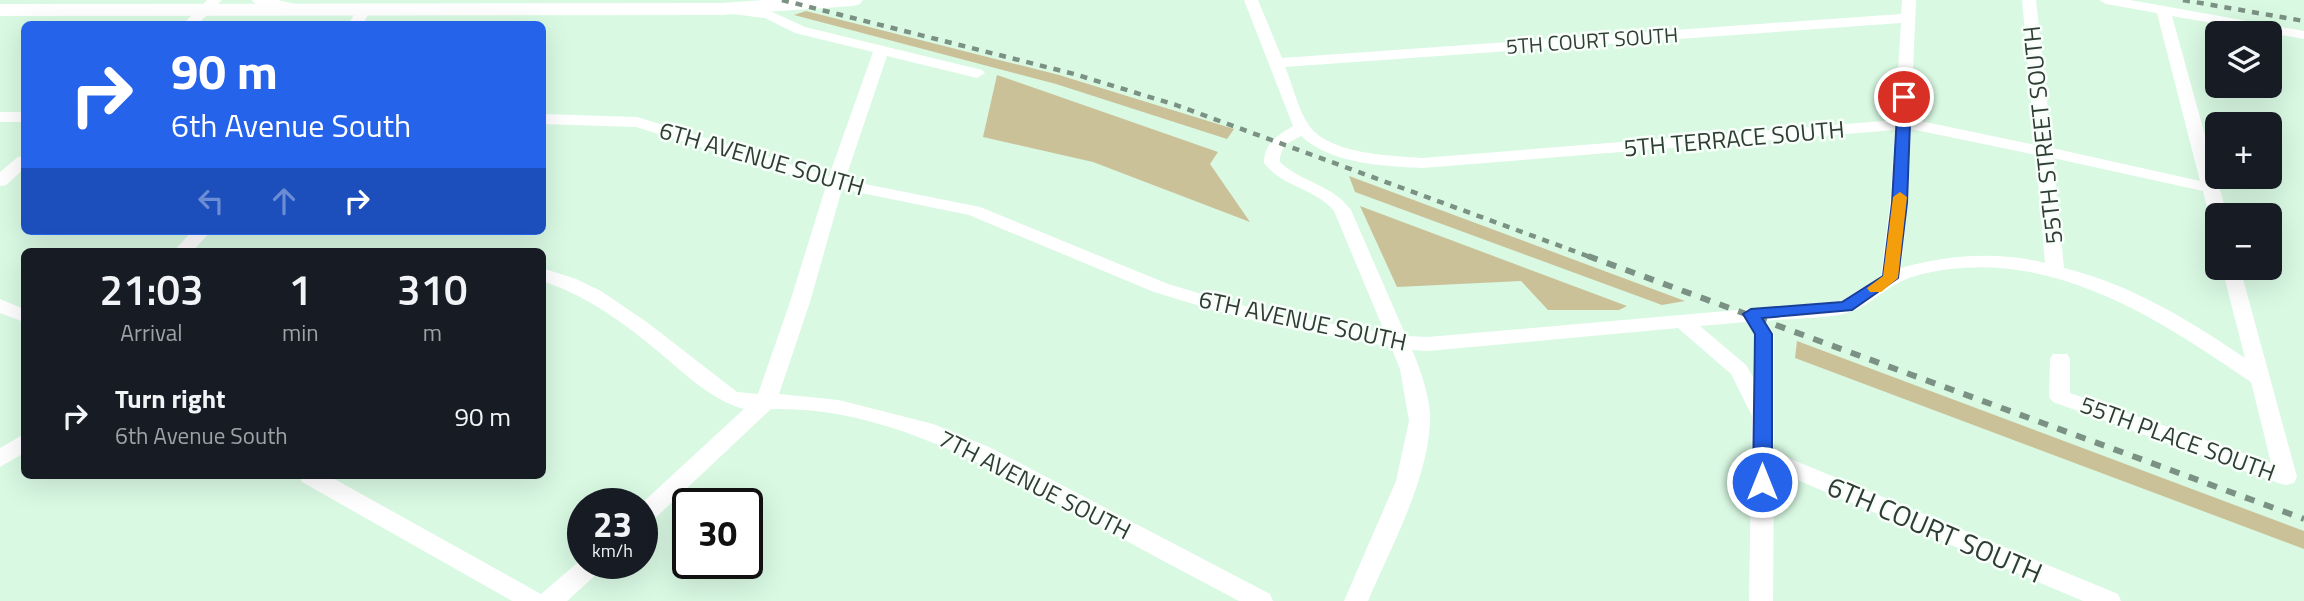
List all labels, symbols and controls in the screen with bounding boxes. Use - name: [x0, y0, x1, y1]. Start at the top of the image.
- street label: 5TH COURT SOUTH: [1505, 18, 1679, 62]
- map controls: [2205, 21, 2282, 280]
- button: layers: [2205, 21, 2282, 98]
- street label: 55TH STREET SOUTH: [2013, 24, 2071, 246]
- text: 90 m: [171, 33, 278, 108]
- icon: right: [56, 49, 147, 140]
- pin: [1874, 67, 1934, 127]
- icon: arrive: [1885, 78, 1923, 116]
- text: 6th Avenue South: [171, 101, 411, 149]
- street label: 5TH TERRACE SOUTH: [1622, 110, 1846, 166]
- street label: 6TH AVENUE SOUTH: [655, 112, 869, 204]
- button: +: [2205, 112, 2282, 189]
- icon: left: [192, 182, 230, 220]
- icon: ahead: [265, 182, 303, 220]
- icon: right: [338, 182, 376, 220]
- button: −: [2205, 203, 2282, 280]
- text: 21:03: [99, 257, 204, 321]
- text: 1: [289, 257, 312, 321]
- text: 310: [397, 257, 468, 321]
- street label: 6TH AVENUE SOUTH: [1196, 280, 1410, 360]
- text: Arrival: [120, 315, 183, 350]
- text: min: [282, 315, 319, 350]
- text: m: [423, 315, 442, 350]
- text: Turn right: [115, 379, 226, 418]
- street label: 55TH PLACE SOUTH: [2075, 386, 2281, 490]
- icon: right: [56, 397, 94, 435]
- text: 90 m: [454, 397, 511, 436]
- text: 6th Avenue South: [115, 418, 288, 453]
- street label: 7TH AVENUE SOUTH: [932, 420, 1138, 548]
- position arrow: [1725, 445, 1799, 519]
- street label: 6TH COURT SOUTH: [1821, 464, 2049, 594]
- speed limit sign: 30: [672, 488, 763, 579]
- text: 23: [593, 497, 632, 551]
- text: km/h: [592, 537, 633, 564]

